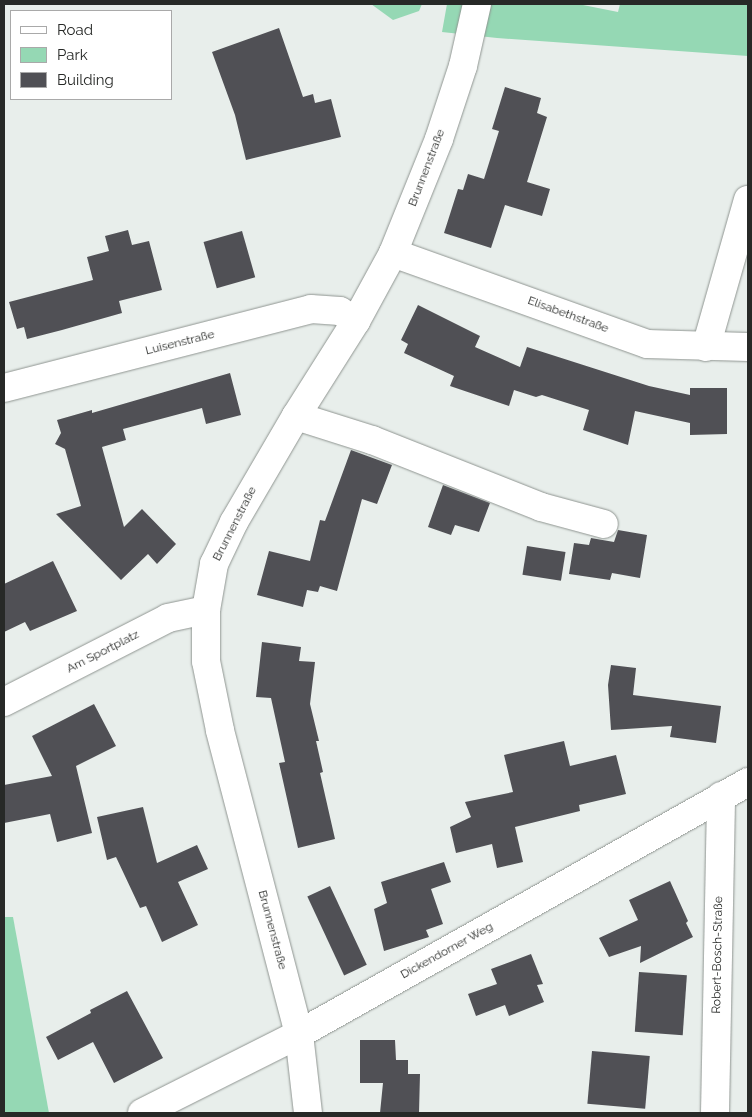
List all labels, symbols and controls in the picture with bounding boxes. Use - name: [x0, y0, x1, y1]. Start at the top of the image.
- legend: [10, 10, 172, 100]
- text: Road: [57, 21, 93, 39]
- text: Park: [57, 46, 88, 64]
- text: Building: [57, 71, 114, 89]
- street label: Brunnenstraße: [406, 127, 448, 209]
- street label: Elisabethstraße: [526, 294, 610, 336]
- street label: Luisenstraße: [144, 327, 216, 359]
- street label: Brunnenstraße: [210, 484, 260, 564]
- street label: Am Sportplatz: [64, 628, 142, 676]
- street label: Brunnenstraße: [254, 889, 290, 971]
- street label: Robert-Bosch-Straße: [710, 896, 726, 1014]
- street label: Dickendorner Weg: [398, 919, 496, 983]

